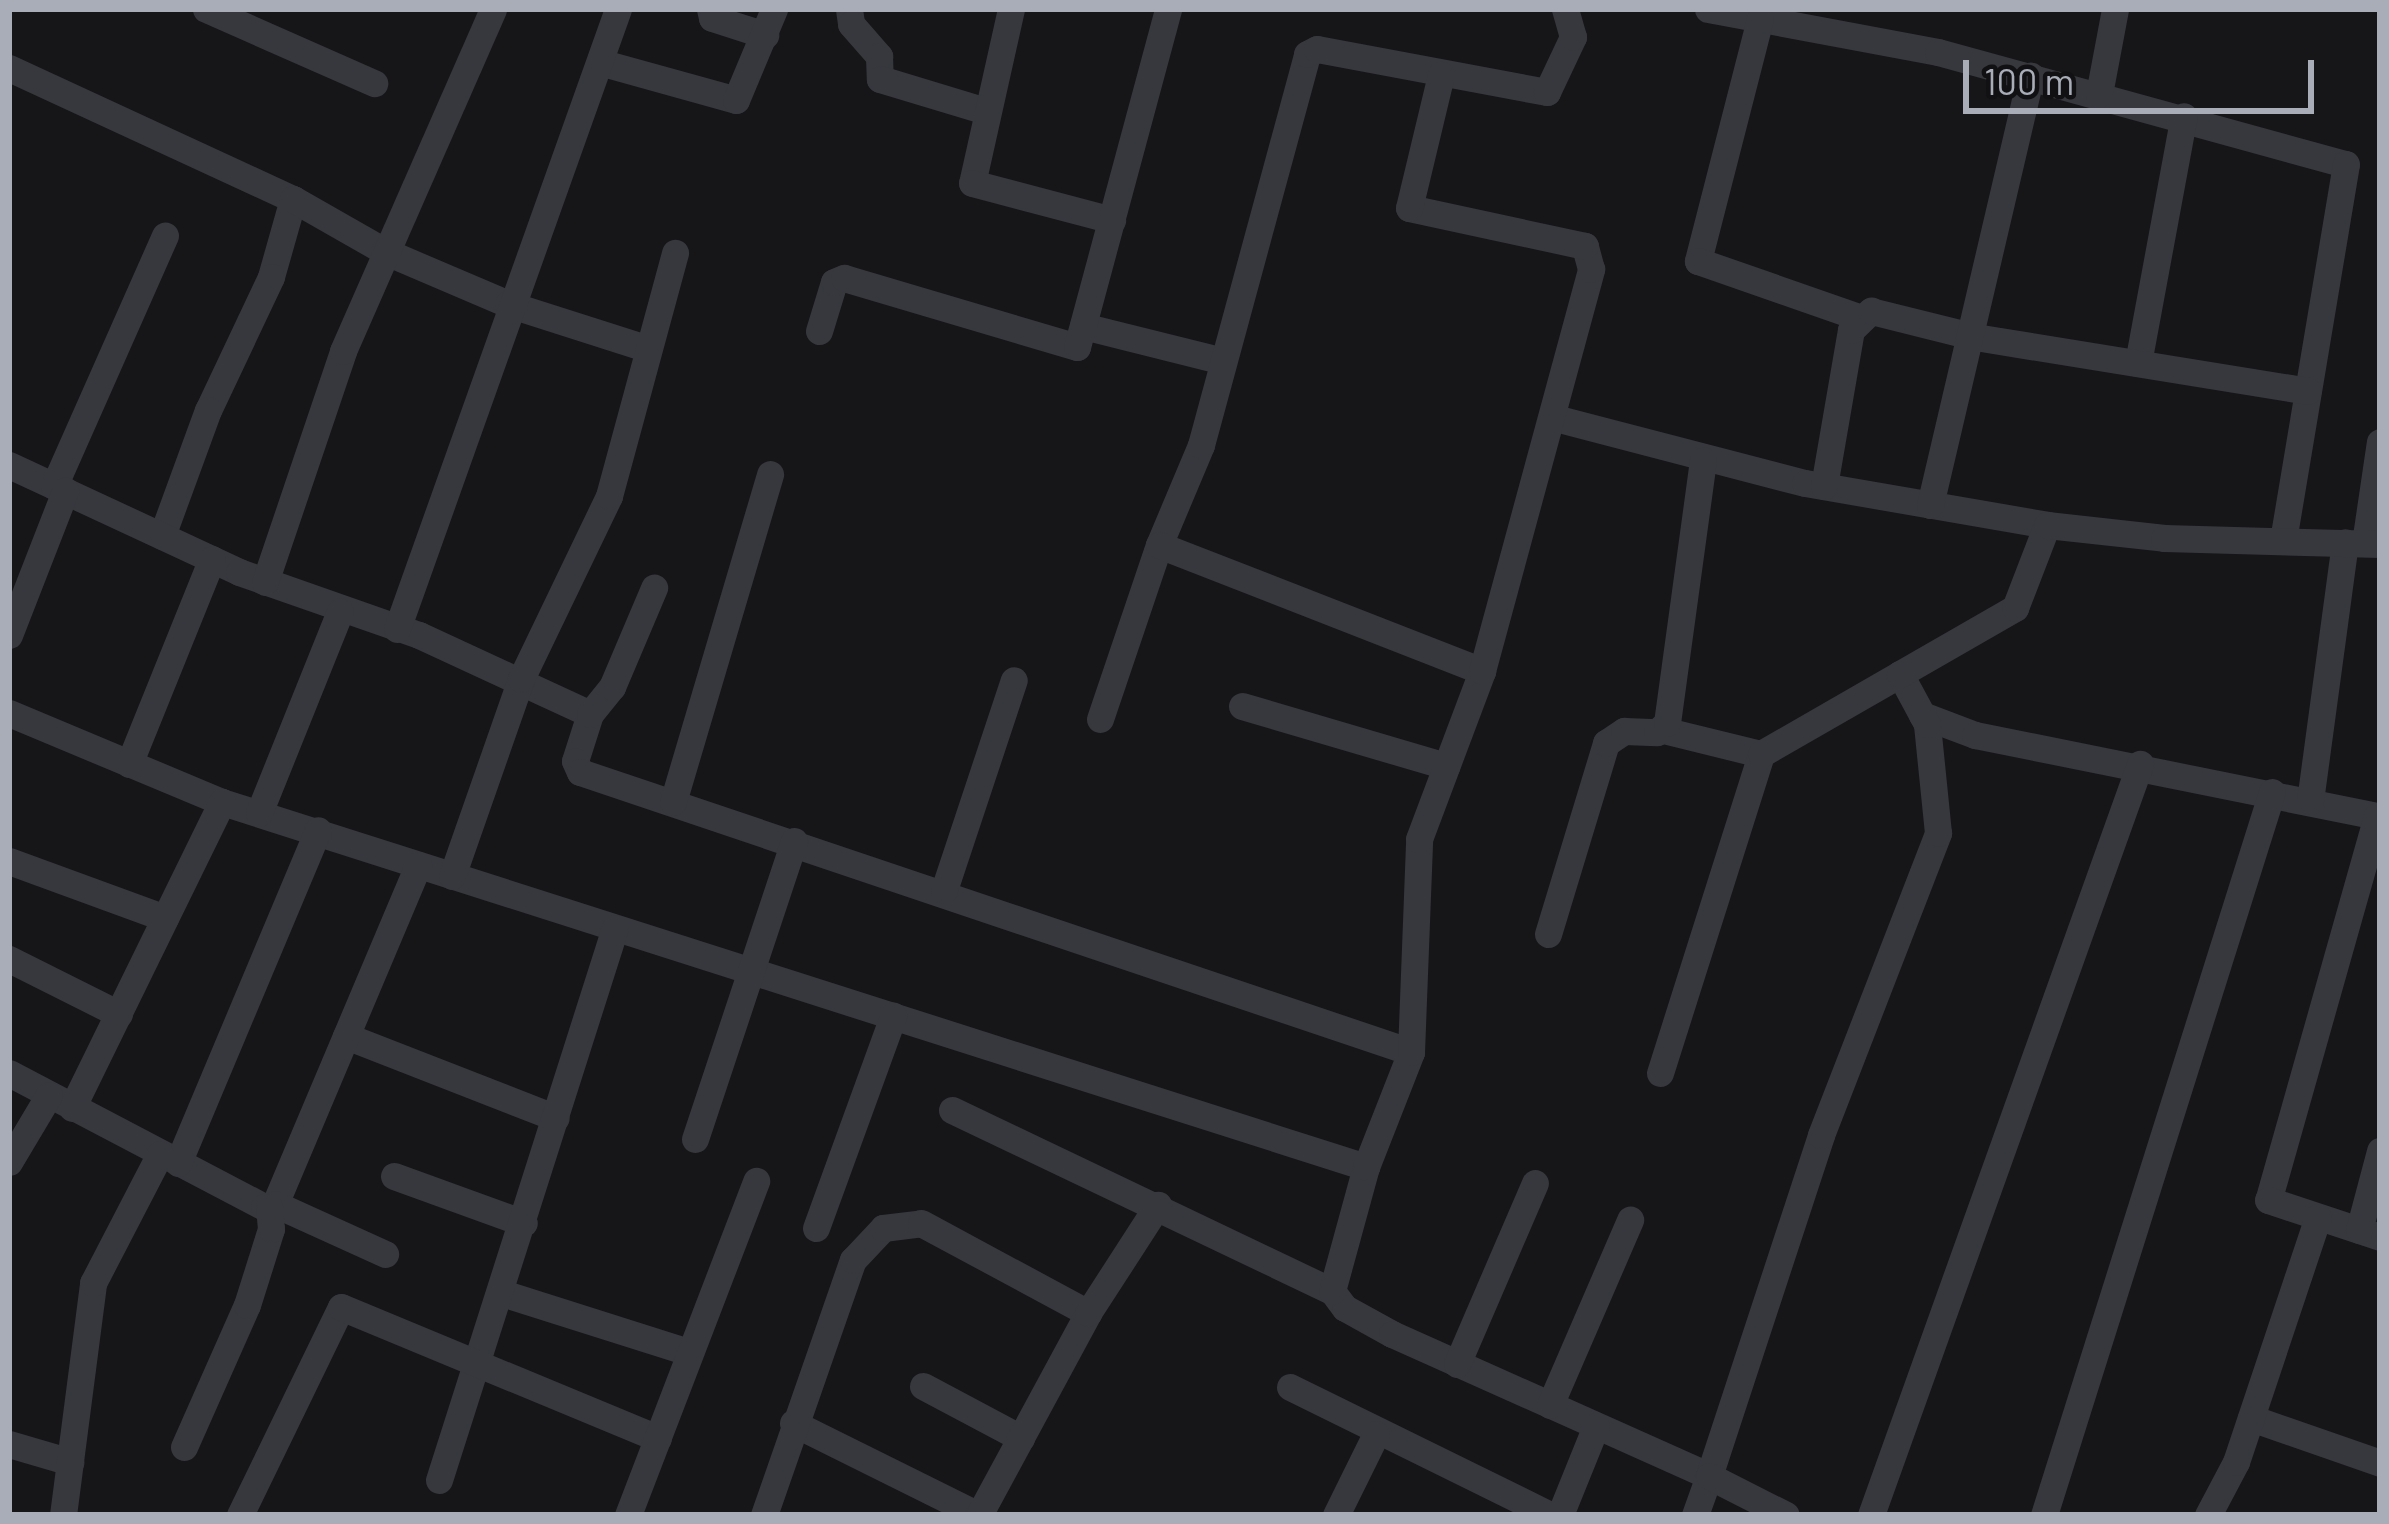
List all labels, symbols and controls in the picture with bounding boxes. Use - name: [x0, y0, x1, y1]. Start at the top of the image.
- scale bar: [1969, 36, 2320, 110]
- text: 100 m: [1984, 59, 2074, 102]

